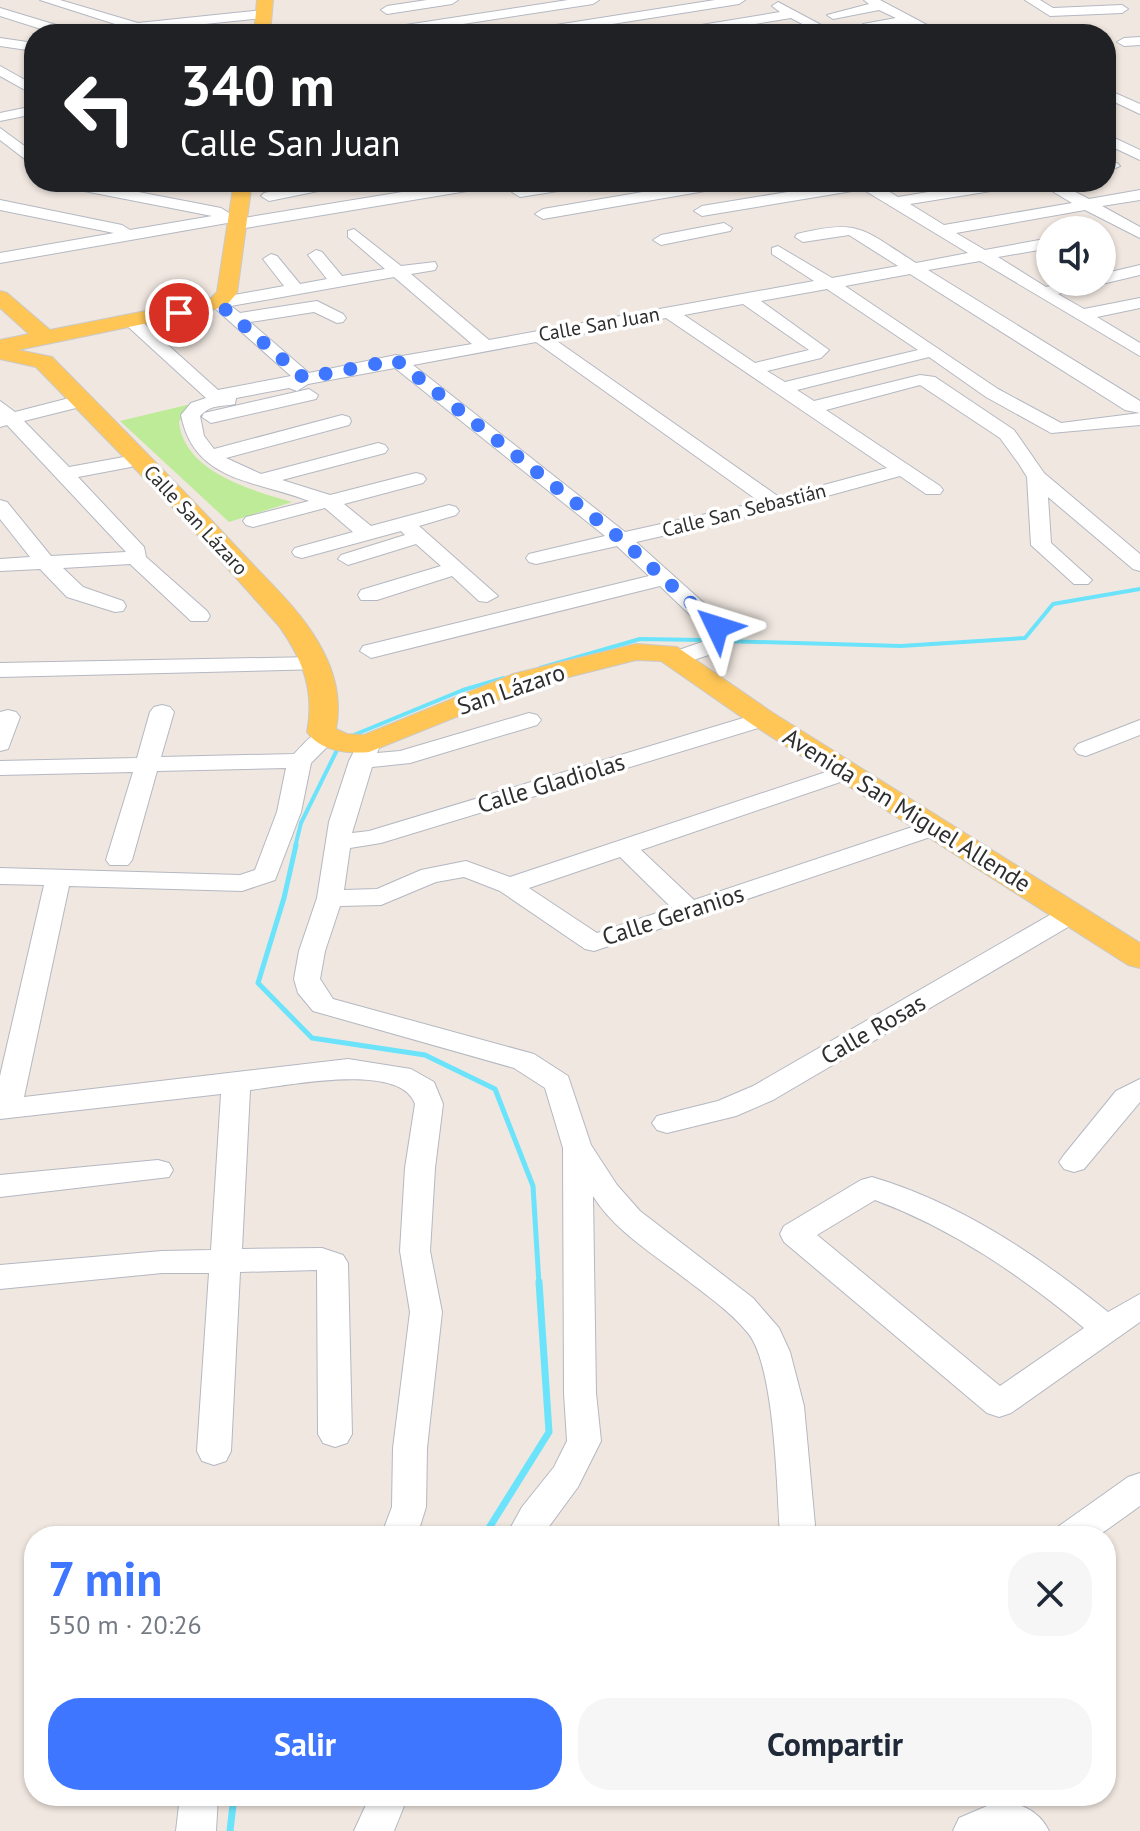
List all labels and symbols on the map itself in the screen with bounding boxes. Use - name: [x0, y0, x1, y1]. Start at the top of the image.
- pin: [145, 279, 213, 347]
- street label: Calle San Juan: [536, 301, 662, 347]
- street label: Calle San Lázaro: [138, 459, 254, 581]
- street label: Calle San Sebastián: [659, 477, 829, 543]
- position arrow: [675, 585, 759, 669]
- street label: San Lázaro: [453, 656, 569, 722]
- street label: Avenida San Miguel Allende: [777, 721, 1037, 899]
- street label: Calle Gladiolas: [473, 746, 629, 820]
- street label: Calle Geranios: [598, 878, 748, 952]
- street label: Calle Rosas: [815, 987, 931, 1071]

